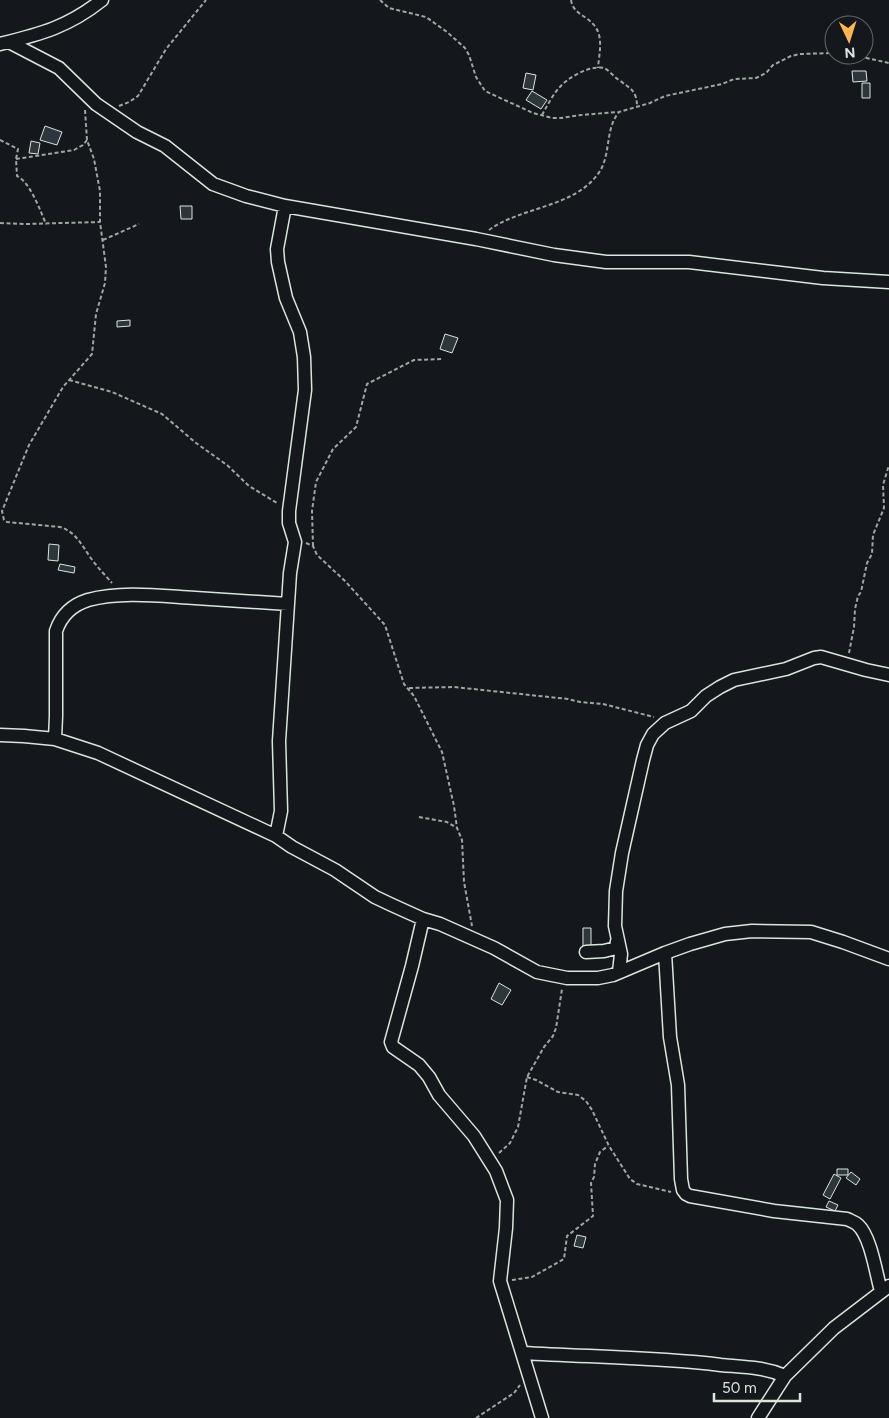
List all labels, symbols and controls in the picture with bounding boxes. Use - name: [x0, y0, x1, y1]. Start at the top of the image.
- north arrow: [824, 15, 874, 65]
- text: N: [844, 44, 856, 61]
- scale bar: [714, 1370, 800, 1402]
- text: 50 m: [722, 1379, 757, 1397]

